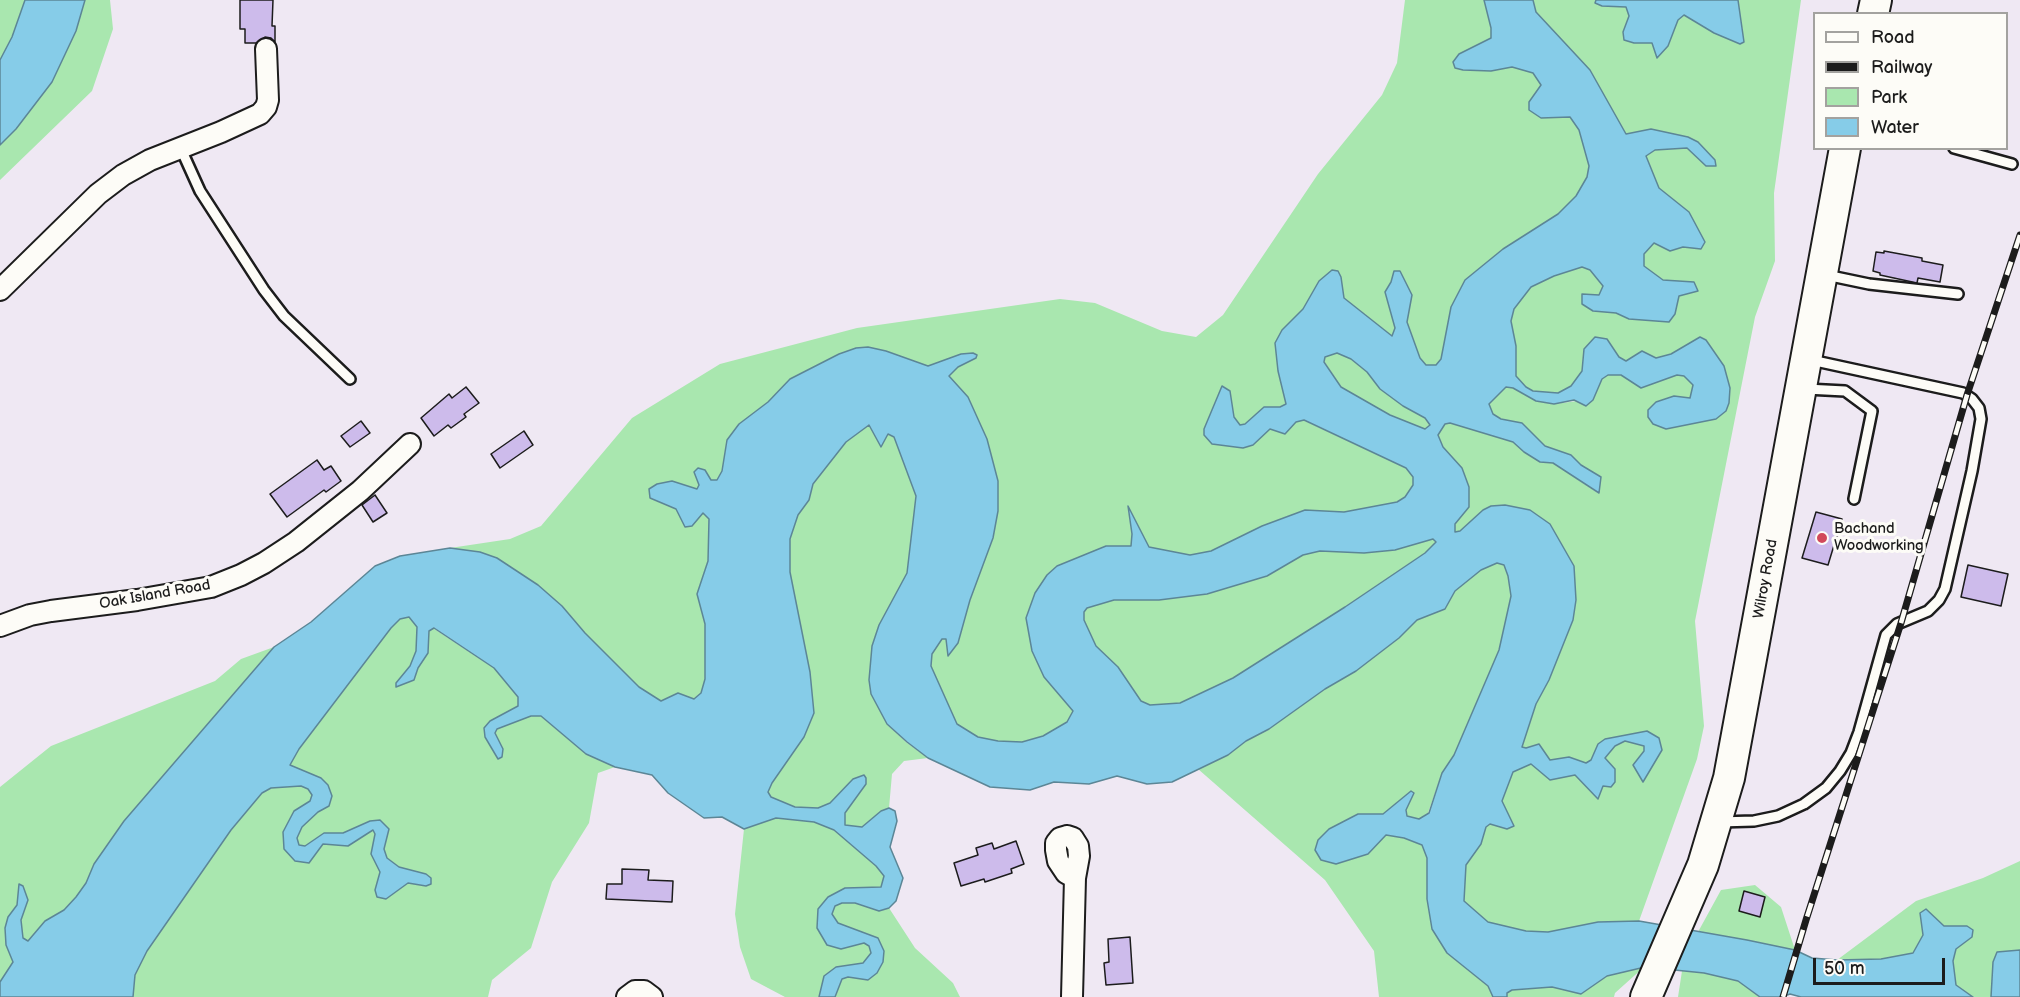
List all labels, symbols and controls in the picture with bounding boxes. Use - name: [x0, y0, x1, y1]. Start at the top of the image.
- legend: [1813, 12, 2008, 150]
- text: Road: [1871, 27, 1915, 48]
- text: Railway: [1871, 57, 1933, 78]
- text: Park: [1871, 87, 1907, 108]
- text: Water: [1871, 117, 1919, 138]
- place label: Bachand Woodworking: [1834, 520, 1924, 555]
- marker: Bachand Woodworking: [1815, 531, 1829, 545]
- street label: Wilroy Road: [1750, 538, 1782, 620]
- street label: Oak Island Road: [98, 576, 212, 614]
- scale bar: [1816, 946, 1948, 984]
- text: 50 m: [1824, 958, 1865, 979]

